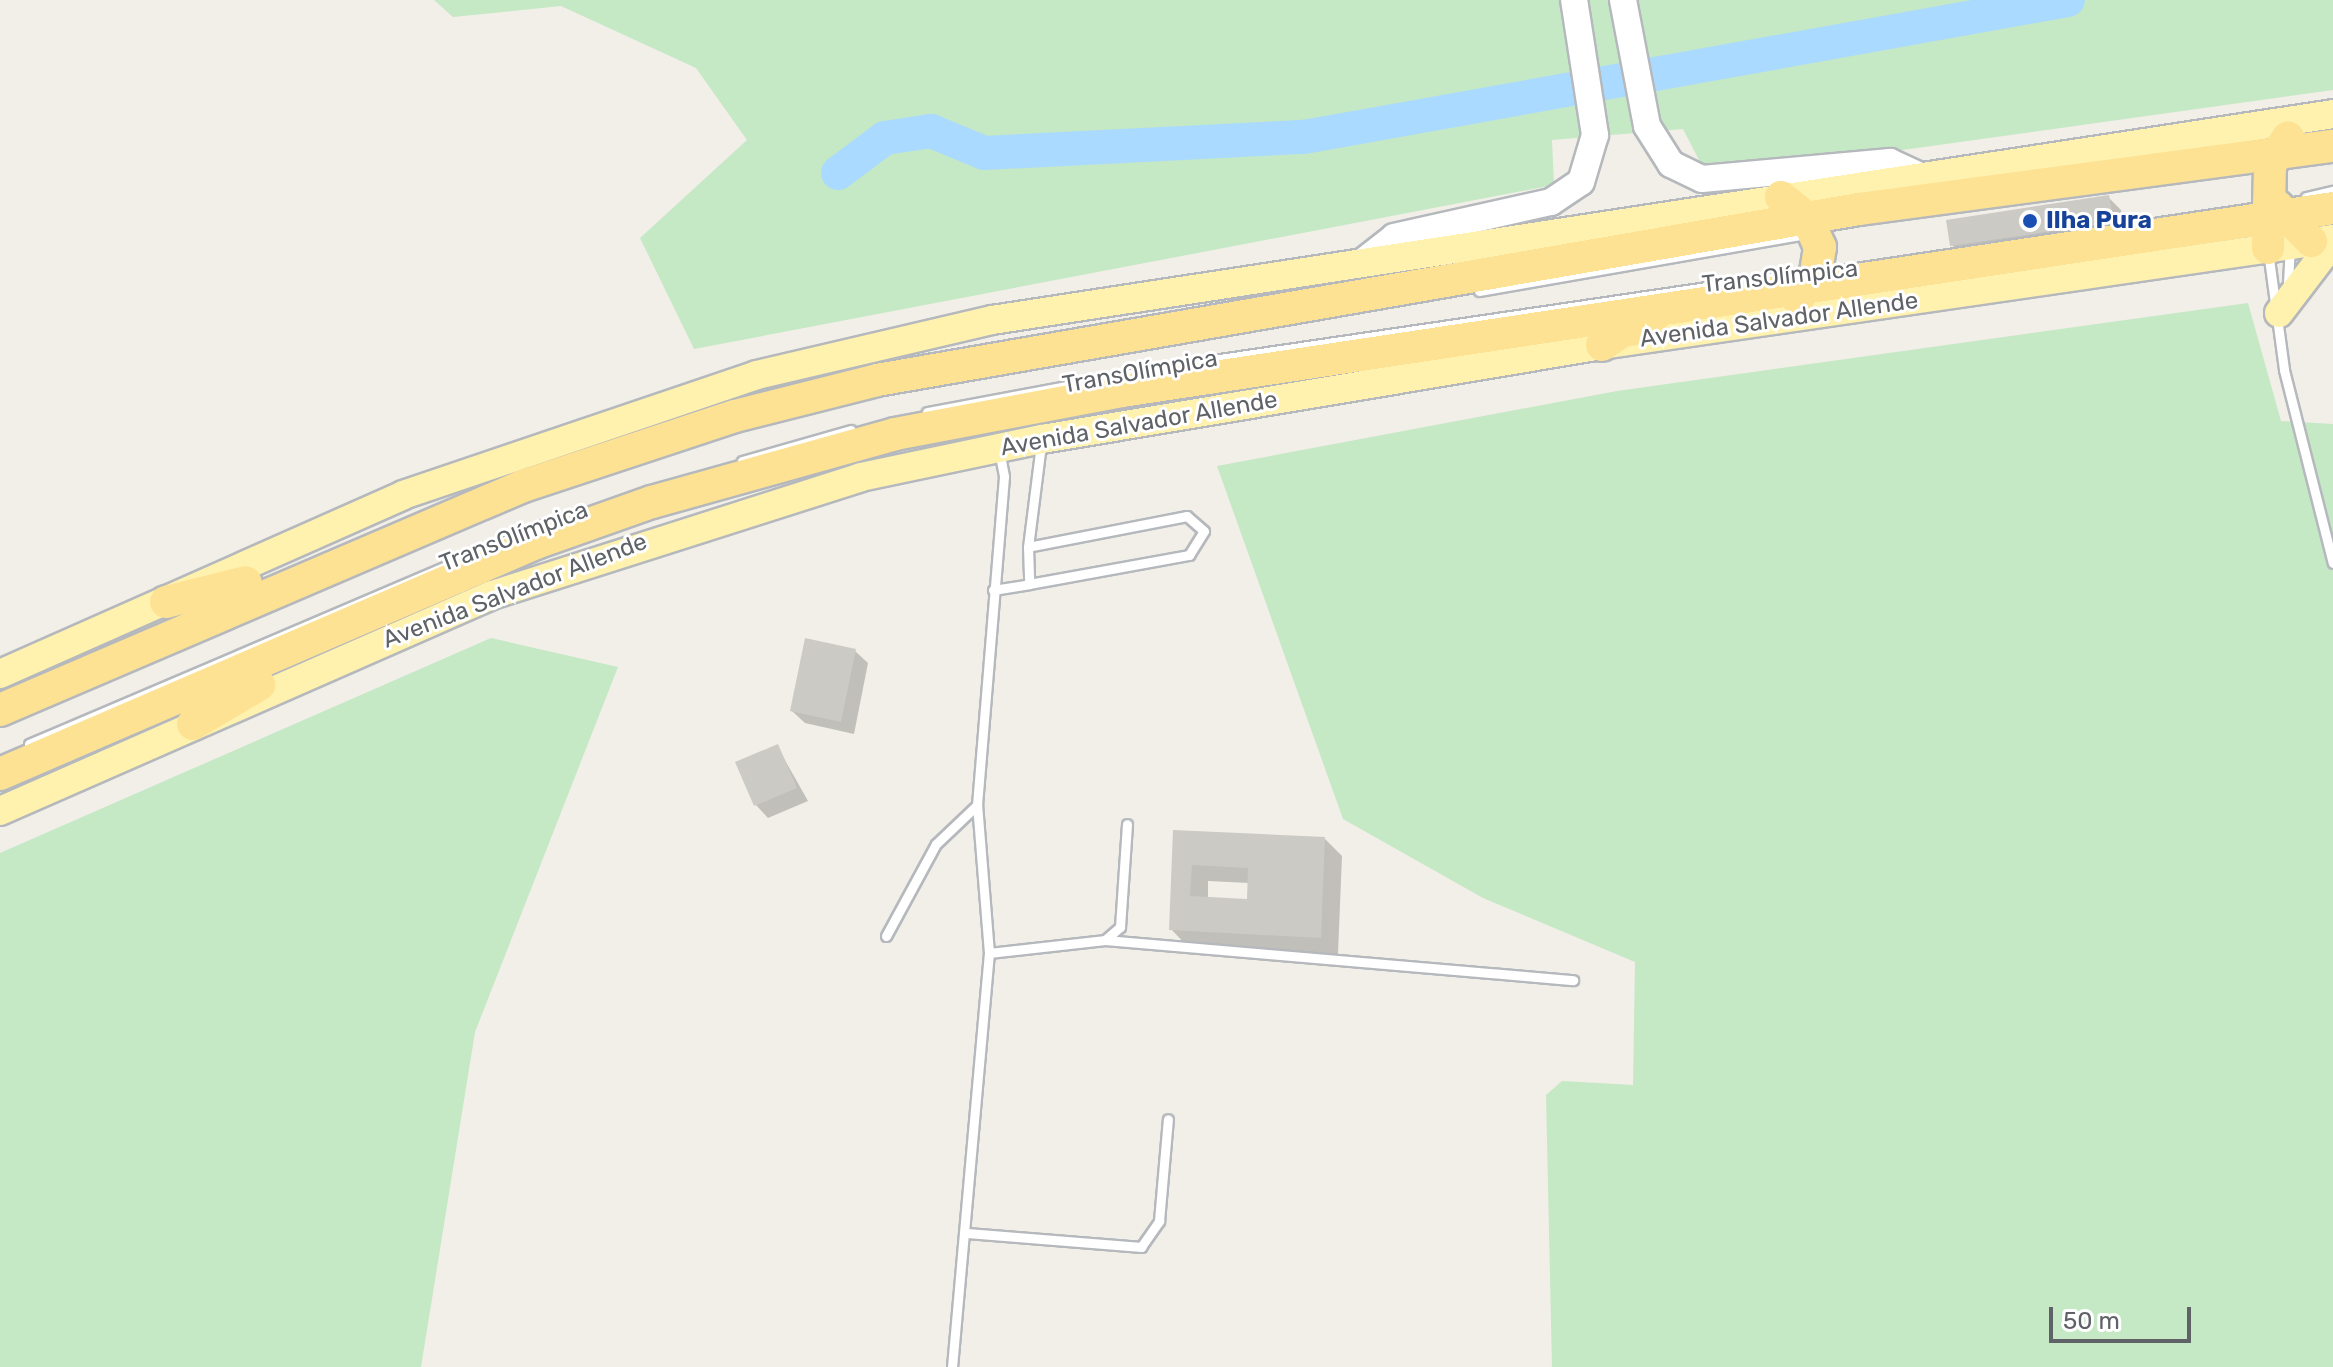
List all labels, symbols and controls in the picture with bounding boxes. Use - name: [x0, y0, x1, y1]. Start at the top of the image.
- place label: Ilha Pura: [2046, 207, 2152, 235]
- marker: Ilha Pura: [2021, 212, 2039, 230]
- street label: TransOlímpica: [1701, 254, 1859, 300]
- street label: Avenida Salvador Allende: [1637, 286, 1921, 354]
- street label: TransOlímpica: [1060, 344, 1220, 400]
- street label: Avenida Salvador Allende: [998, 385, 1280, 463]
- street label: TransOlímpica: [436, 495, 592, 579]
- street label: Avenida Salvador Allende: [378, 527, 652, 655]
- scale bar: [2053, 1291, 2195, 1341]
- text: 50 m: [2063, 1307, 2120, 1335]

